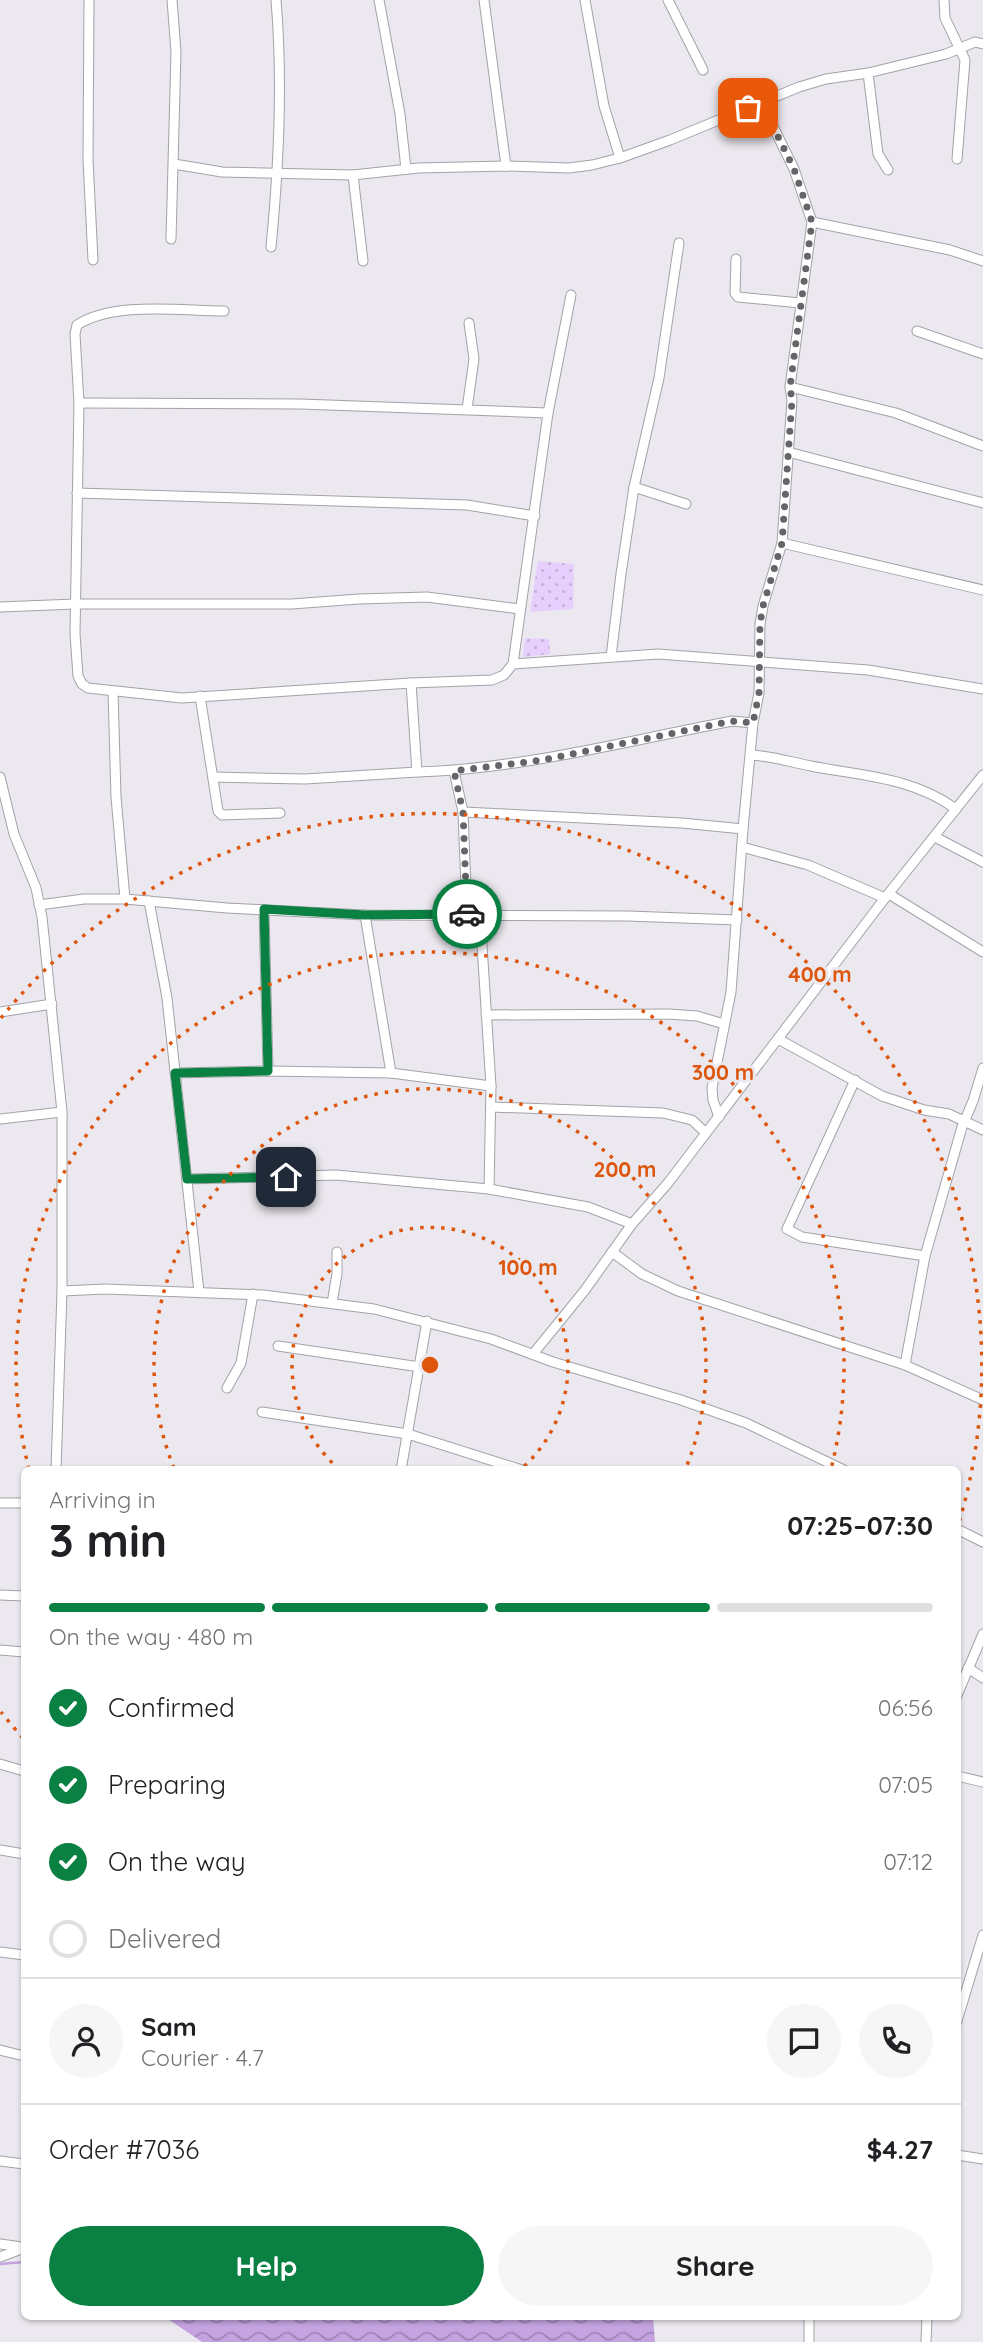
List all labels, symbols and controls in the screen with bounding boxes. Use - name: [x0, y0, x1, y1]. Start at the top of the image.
- pin: [718, 78, 778, 138]
- icon: bag: [729, 89, 767, 127]
- courier: [432, 879, 502, 949]
- icon: car: [448, 895, 486, 933]
- text: 400 m: [788, 961, 852, 987]
- text: 300 m: [692, 1059, 754, 1085]
- pin: [256, 1147, 316, 1207]
- text: 200 m: [594, 1156, 656, 1182]
- icon: home: [267, 1158, 305, 1196]
- text: 100 m: [498, 1254, 558, 1280]
- centre of rings: [418, 1353, 442, 1377]
- text: Arriving in: [49, 1485, 156, 1514]
- text: 07:25–07:30: [787, 1509, 933, 1542]
- text: 3 min: [49, 1511, 167, 1569]
- text: On the way · 480 m: [49, 1622, 253, 1651]
- icon: check: [49, 1689, 87, 1727]
- text: Confirmed: [108, 1691, 235, 1724]
- text: 06:56: [878, 1693, 933, 1722]
- icon: check: [49, 1766, 87, 1804]
- text: Preparing: [108, 1768, 226, 1801]
- text: 07:05: [878, 1770, 933, 1799]
- icon: check: [49, 1843, 87, 1881]
- text: On the way: [108, 1845, 246, 1878]
- text: 07:12: [883, 1847, 933, 1876]
- text: Delivered: [108, 1922, 221, 1955]
- button: person: [49, 2004, 123, 2078]
- button: chat: [767, 2004, 841, 2078]
- button: phone: [859, 2004, 933, 2078]
- text: Sam: [141, 2010, 197, 2043]
- text: Courier · 4.7: [141, 2043, 264, 2072]
- text: Order #7036: [49, 2133, 199, 2166]
- text: $4.27: [867, 2133, 933, 2166]
- button: Help: [49, 2226, 484, 2306]
- button: Share: [498, 2226, 933, 2306]

